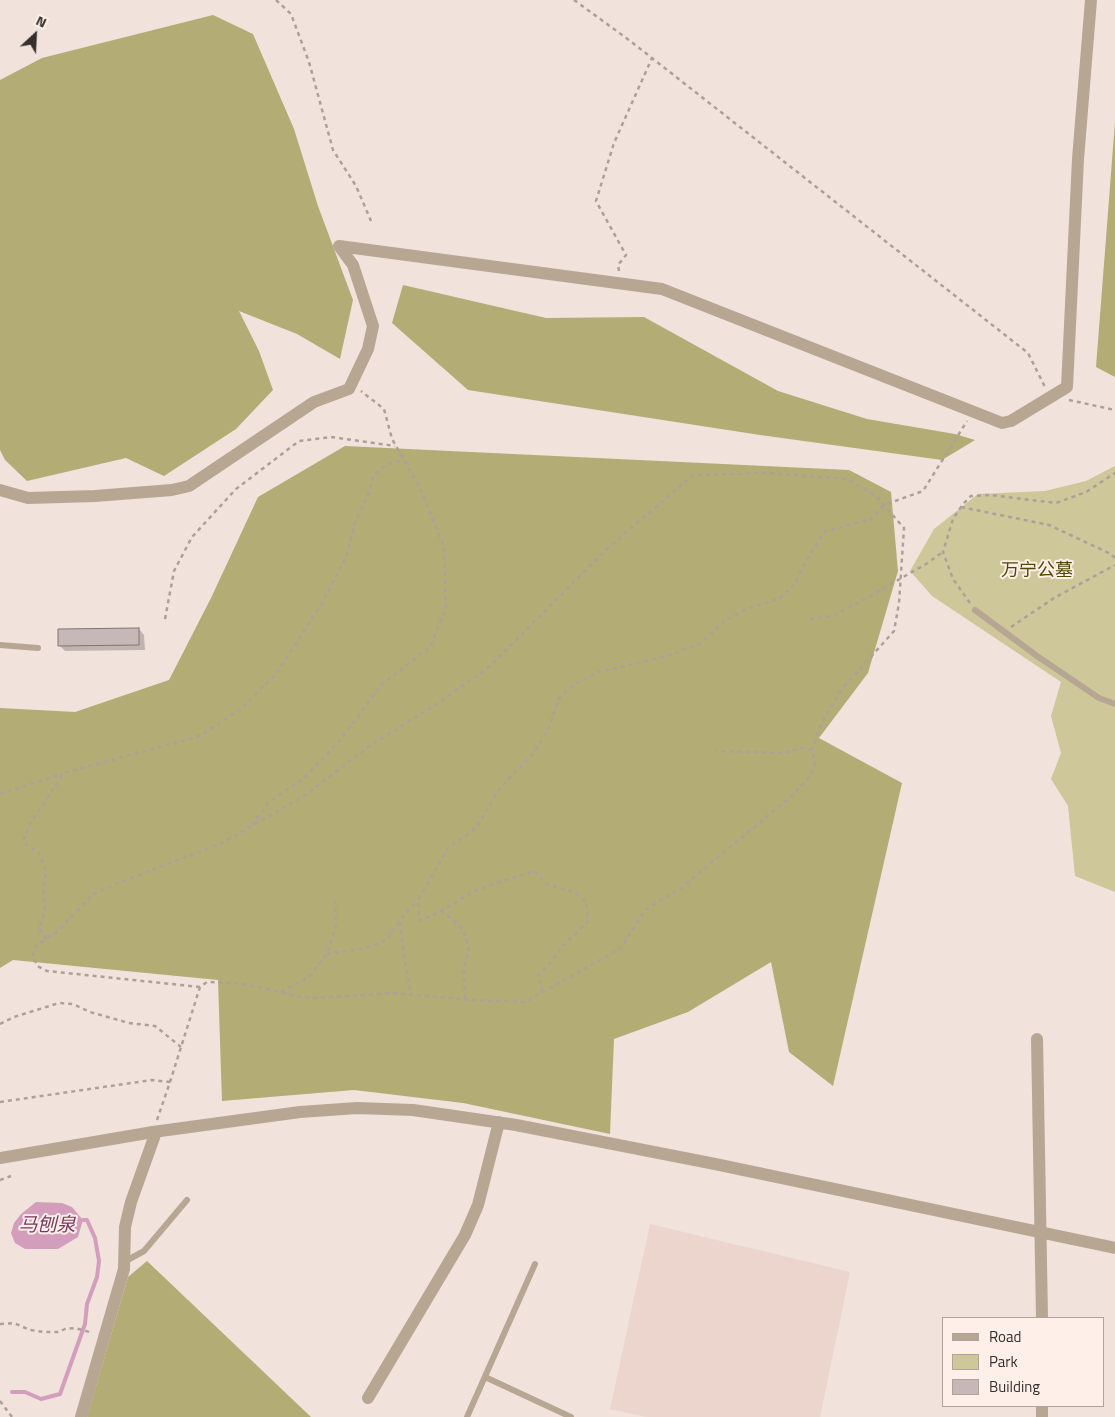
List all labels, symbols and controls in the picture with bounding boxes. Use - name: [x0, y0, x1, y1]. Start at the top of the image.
- text: N: [33, 9, 50, 33]
- north arrow: [10, 10, 60, 60]
- park label: 万宁公墓: [1001, 561, 1073, 583]
- water label: 马刨泉: [19, 1215, 75, 1237]
- legend: [942, 1317, 1105, 1407]
- text: Road: [989, 1325, 1021, 1348]
- text: Park: [989, 1350, 1018, 1373]
- text: Building: [989, 1375, 1040, 1398]

